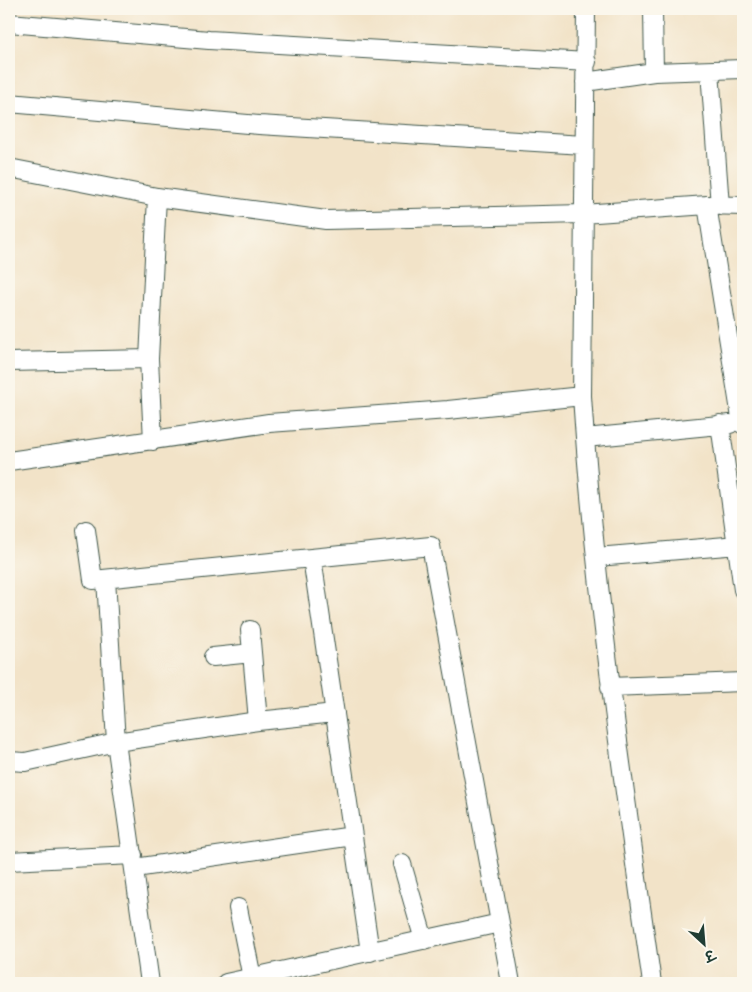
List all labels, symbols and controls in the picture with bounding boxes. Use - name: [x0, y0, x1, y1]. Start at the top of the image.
- north arrow: [680, 920, 730, 970]
- text: उ: [700, 944, 721, 968]

